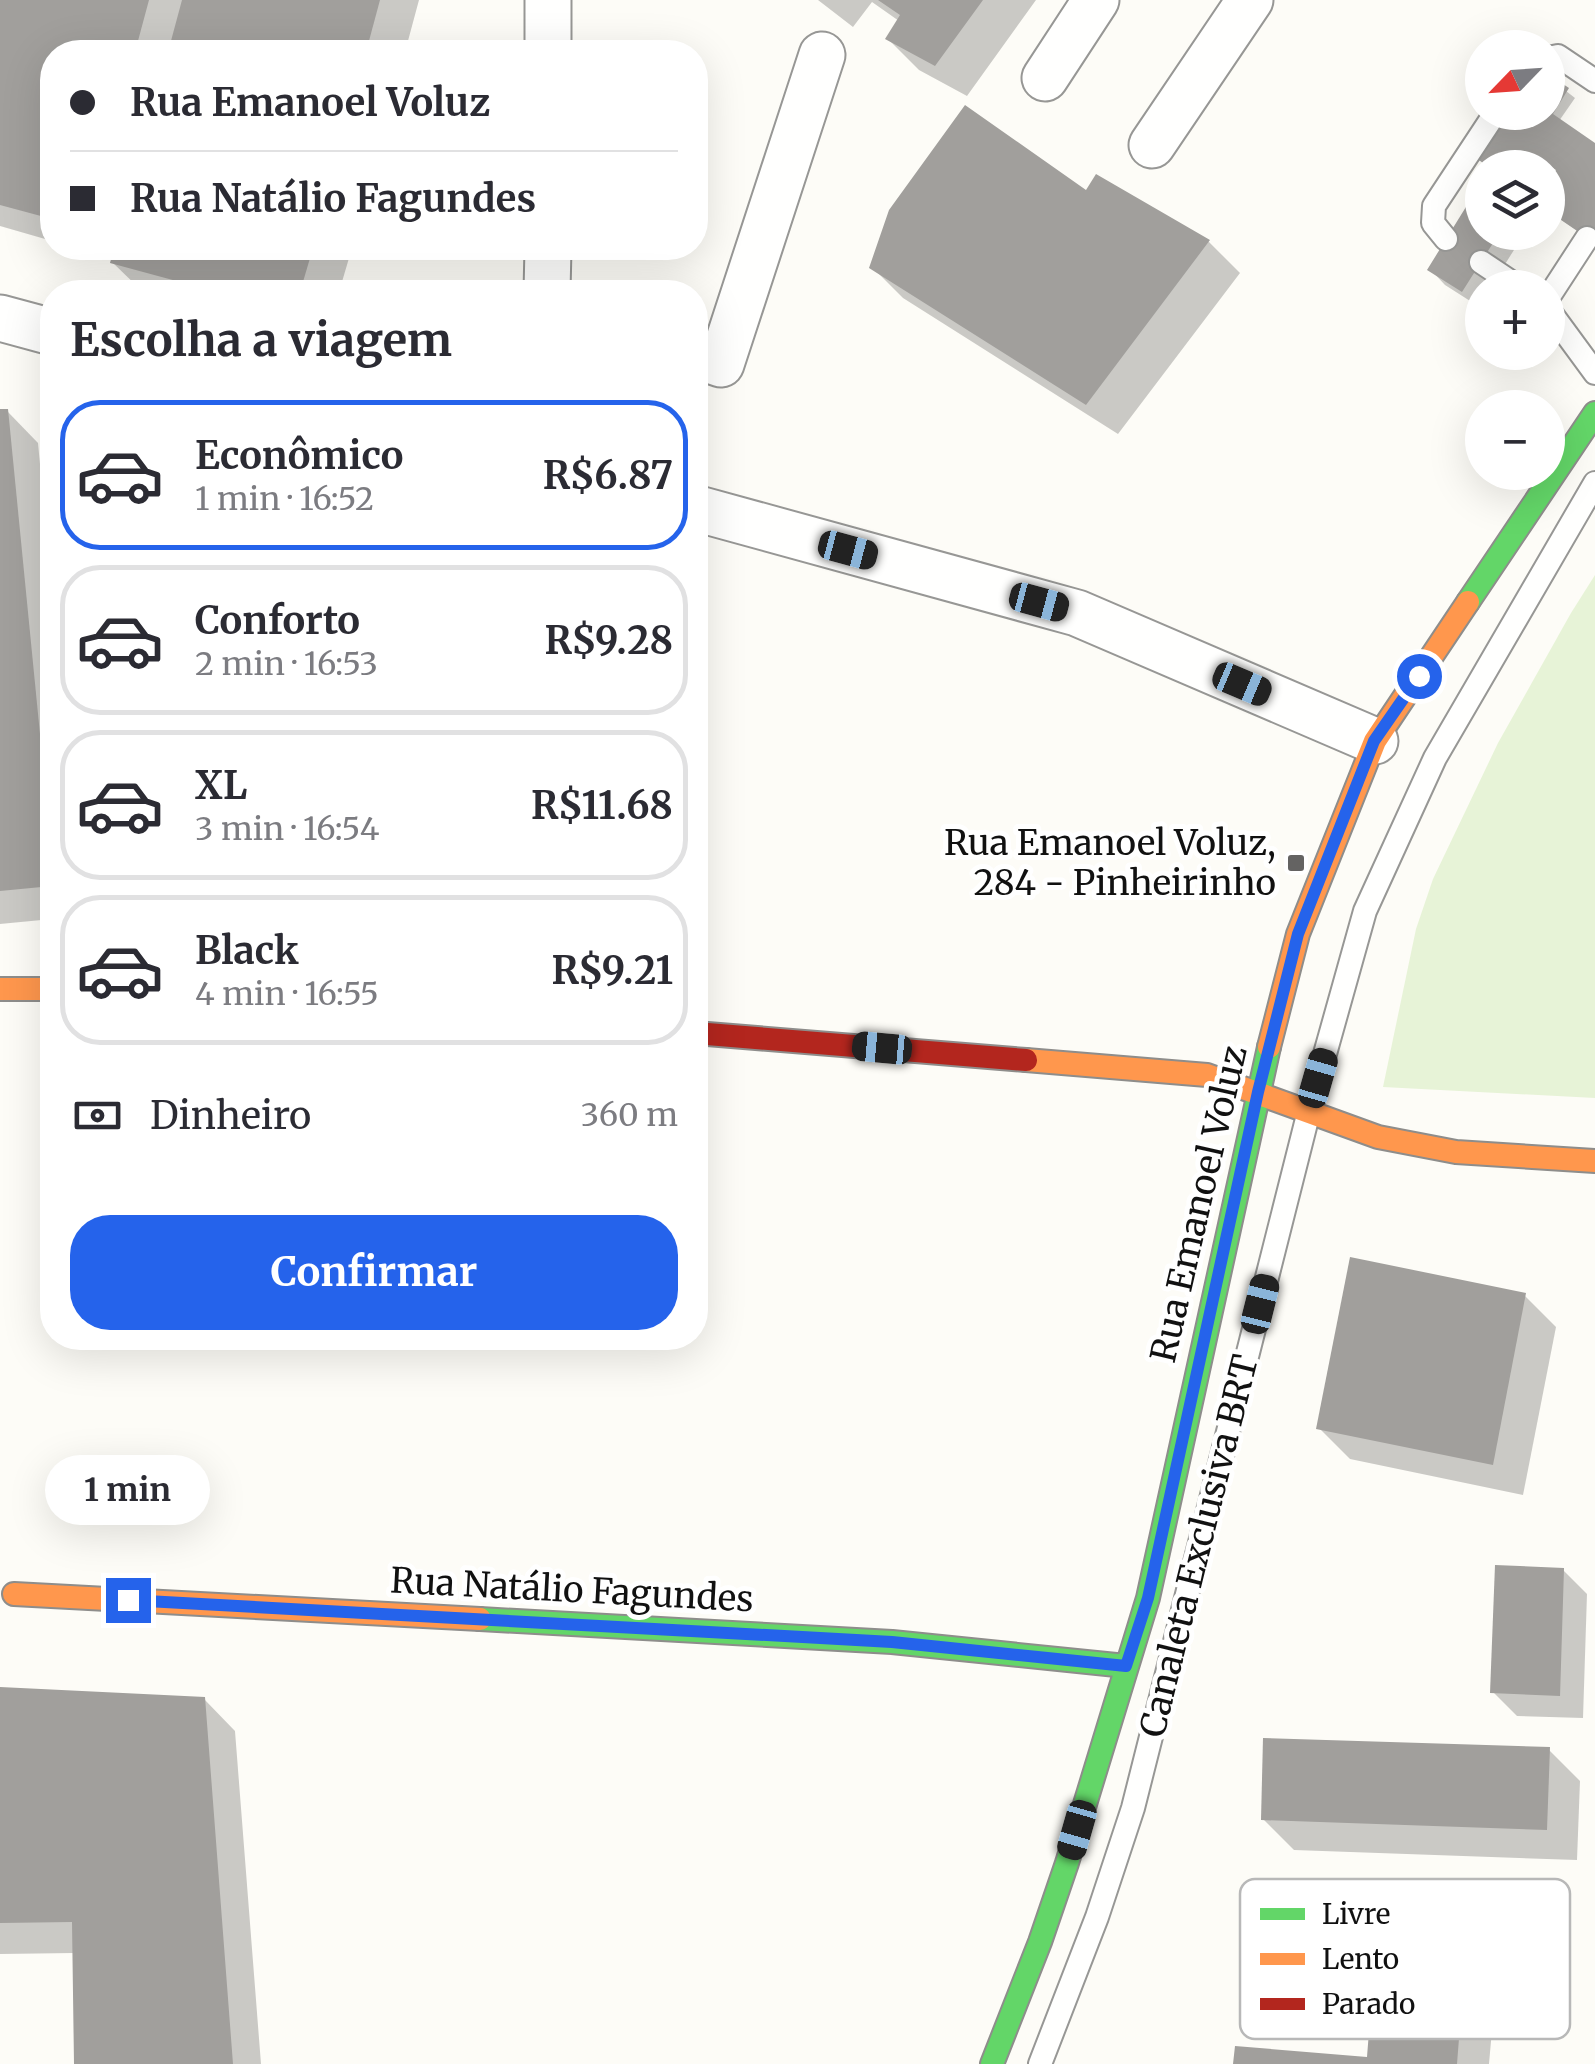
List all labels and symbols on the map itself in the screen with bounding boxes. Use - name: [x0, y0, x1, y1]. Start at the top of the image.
- north arrow: [1465, 30, 1565, 130]
- car: [815, 528, 881, 572]
- car: [1006, 580, 1072, 624]
- route start: [1397, 654, 1442, 699]
- car: [1209, 658, 1275, 710]
- place label: Rua Emanoel Voluz, 284 - Pinheirinho: [944, 821, 1276, 905]
- marker: Rua Emanoel Voluz, 284 - Pinheirinho: [1285, 852, 1307, 874]
- car: [851, 1030, 913, 1066]
- street label: Rua Emanoel Voluz: [1141, 1042, 1257, 1366]
- car: [1295, 1045, 1341, 1111]
- car: [1238, 1271, 1282, 1337]
- street label: Canaleta Exclusiva BRT: [1130, 1350, 1268, 1742]
- callout: 1 min: [46, 1455, 210, 1525]
- street label: Rua Natálio Fagundes: [389, 1559, 755, 1621]
- route end: [106, 1578, 151, 1623]
- car: [1054, 1797, 1100, 1863]
- legend: [1240, 1879, 1570, 2039]
- text: Livre: [1322, 1896, 1390, 1932]
- text: Lento: [1322, 1941, 1399, 1977]
- text: Parado: [1322, 1986, 1415, 2022]

